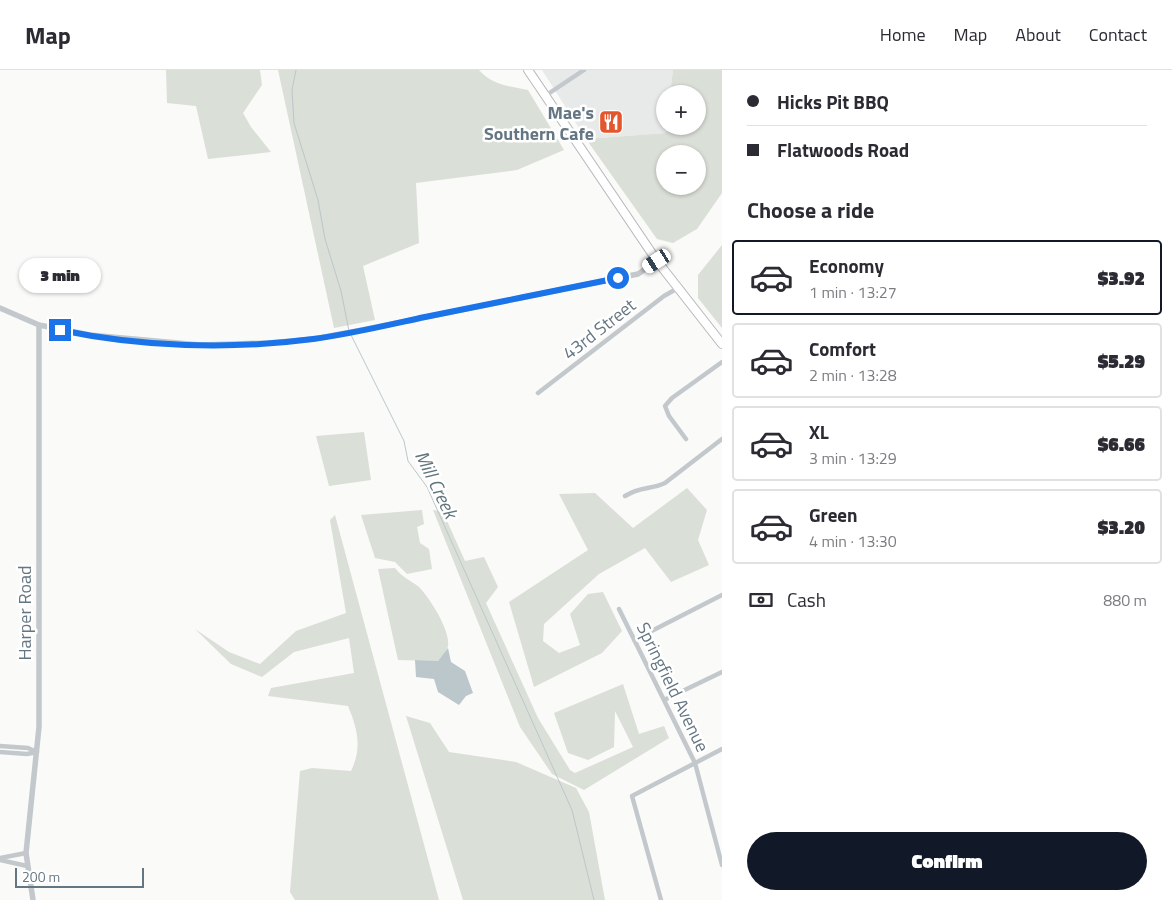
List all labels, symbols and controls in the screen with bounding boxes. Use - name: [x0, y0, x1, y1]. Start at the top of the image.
- text: Map: [25, 17, 71, 53]
- text: Home: [880, 21, 926, 48]
- text: Map: [954, 21, 987, 48]
- text: About: [1015, 21, 1061, 48]
- text: Contact: [1089, 21, 1147, 48]
- map controls: [656, 85, 706, 195]
- button: +: [656, 85, 706, 135]
- text: Hicks Pit BBQ: [777, 87, 889, 116]
- place label: Mae's Southern Cafe: [484, 99, 594, 147]
- restaurant icon: Mae's Southern Cafe: [598, 109, 624, 135]
- text: Flatwoods Road: [777, 135, 909, 164]
- button: −: [656, 145, 706, 195]
- text: Choose a ride: [747, 193, 874, 227]
- car: [640, 247, 673, 275]
- text: Economy: [809, 251, 884, 280]
- icon: car: [749, 255, 794, 300]
- callout: 3 min: [19, 258, 101, 292]
- text: 3 min: [40, 263, 80, 287]
- text: $3.92: [1098, 263, 1145, 292]
- route start: [607, 267, 629, 289]
- text: 1 min · 13:27: [809, 280, 897, 304]
- street label: 43rd Street: [557, 291, 642, 366]
- route end: [49, 319, 71, 341]
- text: Comfort: [809, 334, 876, 363]
- icon: car: [749, 338, 794, 383]
- text: $5.29: [1098, 346, 1145, 375]
- text: 2 min · 13:28: [809, 363, 897, 387]
- text: XL: [809, 417, 829, 446]
- icon: car: [749, 421, 794, 466]
- text: $6.66: [1098, 429, 1145, 458]
- water label: Mill Creek: [408, 445, 467, 525]
- text: 3 min · 13:29: [809, 446, 897, 470]
- text: Green: [809, 500, 858, 529]
- icon: car: [749, 504, 794, 549]
- text: $3.20: [1098, 512, 1145, 541]
- text: 4 min · 13:30: [809, 529, 897, 553]
- street label: Harper Road: [11, 565, 38, 661]
- text: Cash: [787, 585, 826, 614]
- icon: cash: [747, 586, 775, 614]
- text: 880 m: [1103, 588, 1147, 612]
- street label: Springfield Avenue: [630, 618, 716, 756]
- button: Confirm: [747, 832, 1147, 890]
- scale bar: [15, 865, 144, 888]
- text: 200 m: [22, 866, 60, 887]

